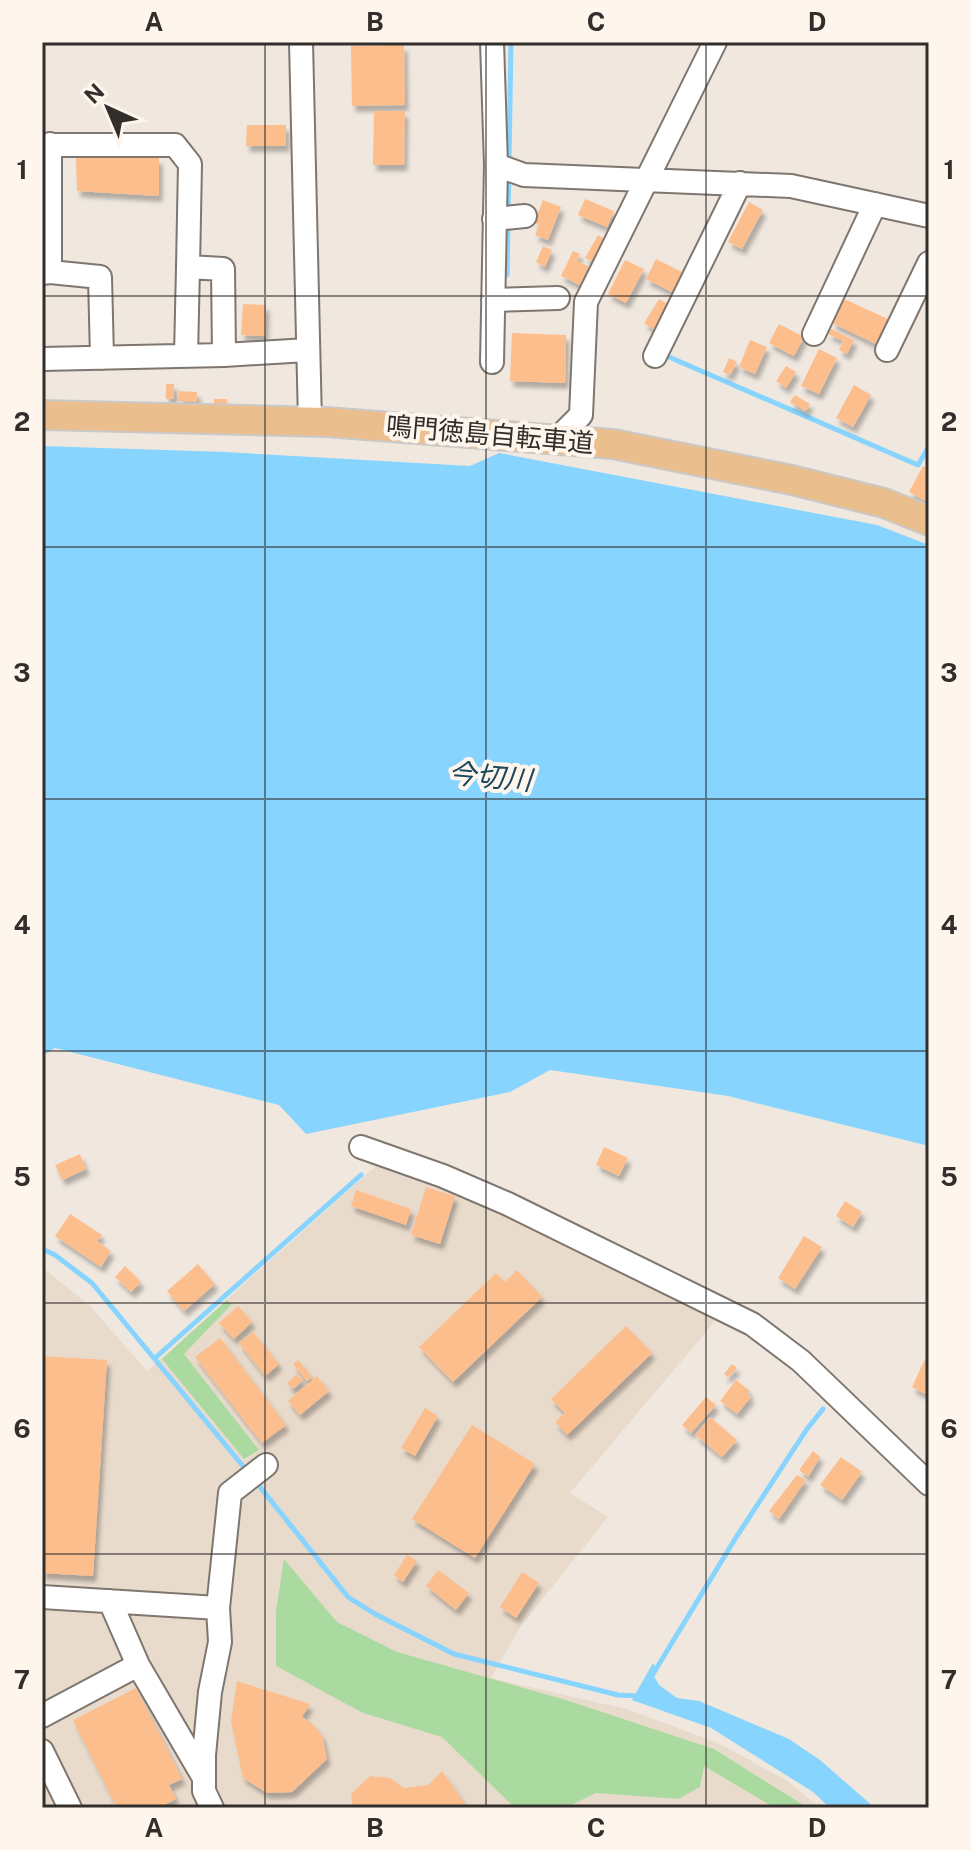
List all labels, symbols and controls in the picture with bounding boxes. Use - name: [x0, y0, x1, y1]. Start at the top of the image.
- text: A: [145, 6, 164, 37]
- text: B: [366, 6, 384, 37]
- text: C: [587, 6, 605, 37]
- text: D: [808, 6, 826, 37]
- north arrow: [68, 68, 148, 148]
- text: N: [79, 78, 109, 109]
- text: 1: [16, 154, 28, 185]
- text: 1: [943, 154, 955, 185]
- text: 2: [14, 406, 30, 437]
- text: 2: [941, 406, 957, 437]
- street label: 鳴門徳島自転車道: [385, 409, 595, 459]
- text: 3: [13, 657, 31, 688]
- text: 3: [940, 657, 958, 688]
- water label: 今切川: [447, 756, 536, 796]
- text: 4: [13, 909, 31, 940]
- text: 4: [940, 909, 958, 940]
- text: 5: [13, 1161, 31, 1192]
- text: 5: [940, 1161, 958, 1192]
- text: 6: [13, 1413, 31, 1444]
- text: 6: [940, 1413, 958, 1444]
- text: 7: [14, 1664, 30, 1695]
- text: 7: [941, 1664, 957, 1695]
- text: A: [145, 1812, 164, 1843]
- text: B: [366, 1812, 384, 1843]
- text: C: [587, 1812, 605, 1843]
- text: D: [808, 1812, 826, 1843]

